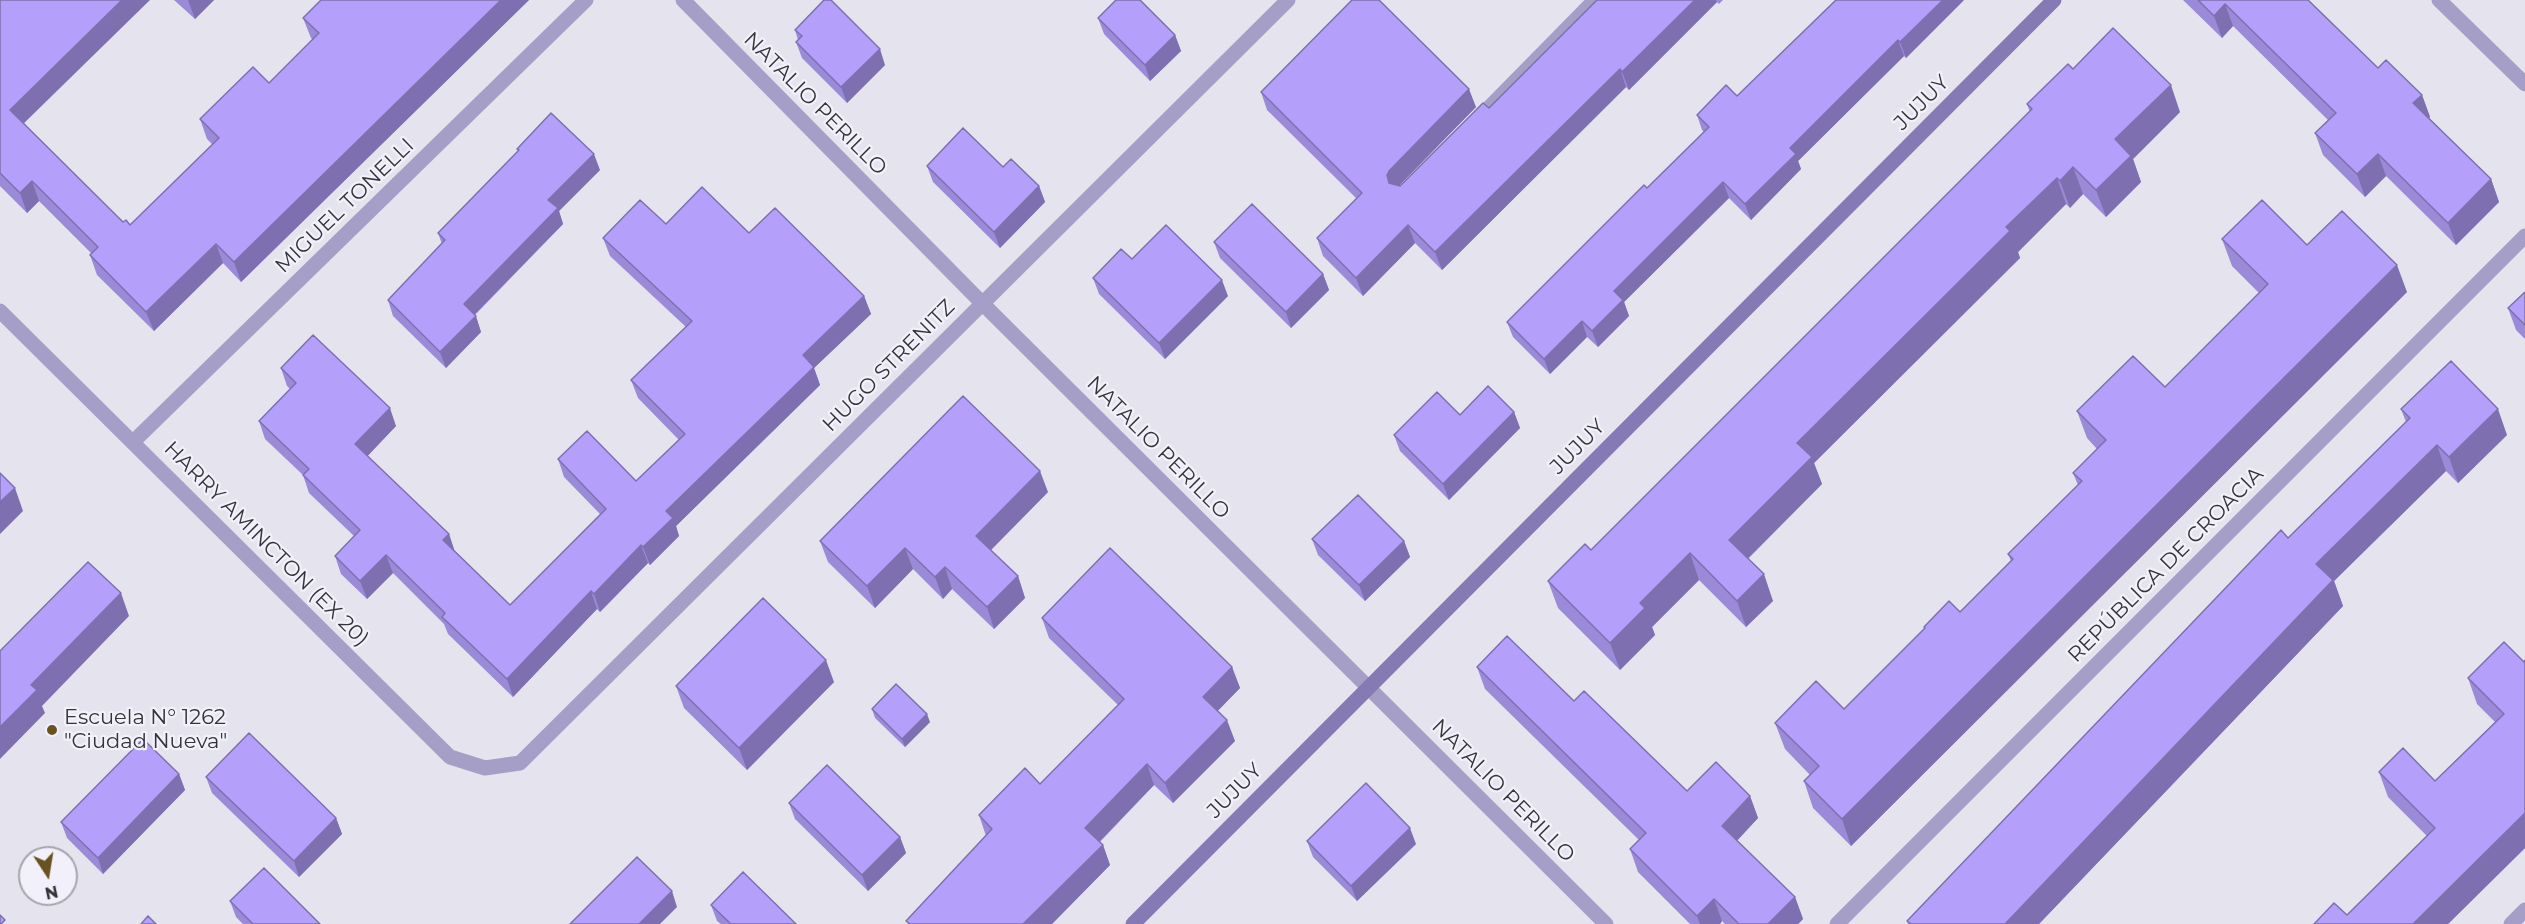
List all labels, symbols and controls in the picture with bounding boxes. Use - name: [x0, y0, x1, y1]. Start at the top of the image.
- street label: NATALIO PERILLO: [738, 27, 892, 181]
- street label: JUJUY: [1889, 70, 1955, 136]
- street label: MIGUEL TONELLI: [270, 133, 420, 279]
- street label: HUGO STRENITZ: [818, 295, 960, 437]
- street label: NATALIO PERILLO: [1081, 371, 1235, 525]
- street label: JUJUY: [1545, 414, 1611, 480]
- street label: HARRY AMINCTON (EX 20): [158, 436, 374, 652]
- street label: REPÚBLICA DE CROACIA: [2063, 462, 2269, 668]
- place label: Escuela N° 1262 "Ciudad Nueva": [64, 705, 227, 755]
- street label: NATALIO PERILLO: [1426, 714, 1580, 868]
- marker: Escuela N° 1262 "Ciudad Nueva": [45, 723, 59, 737]
- street label: JUJUY: [1202, 758, 1268, 824]
- north arrow: [18, 846, 78, 906]
- text: N: [43, 882, 60, 903]

